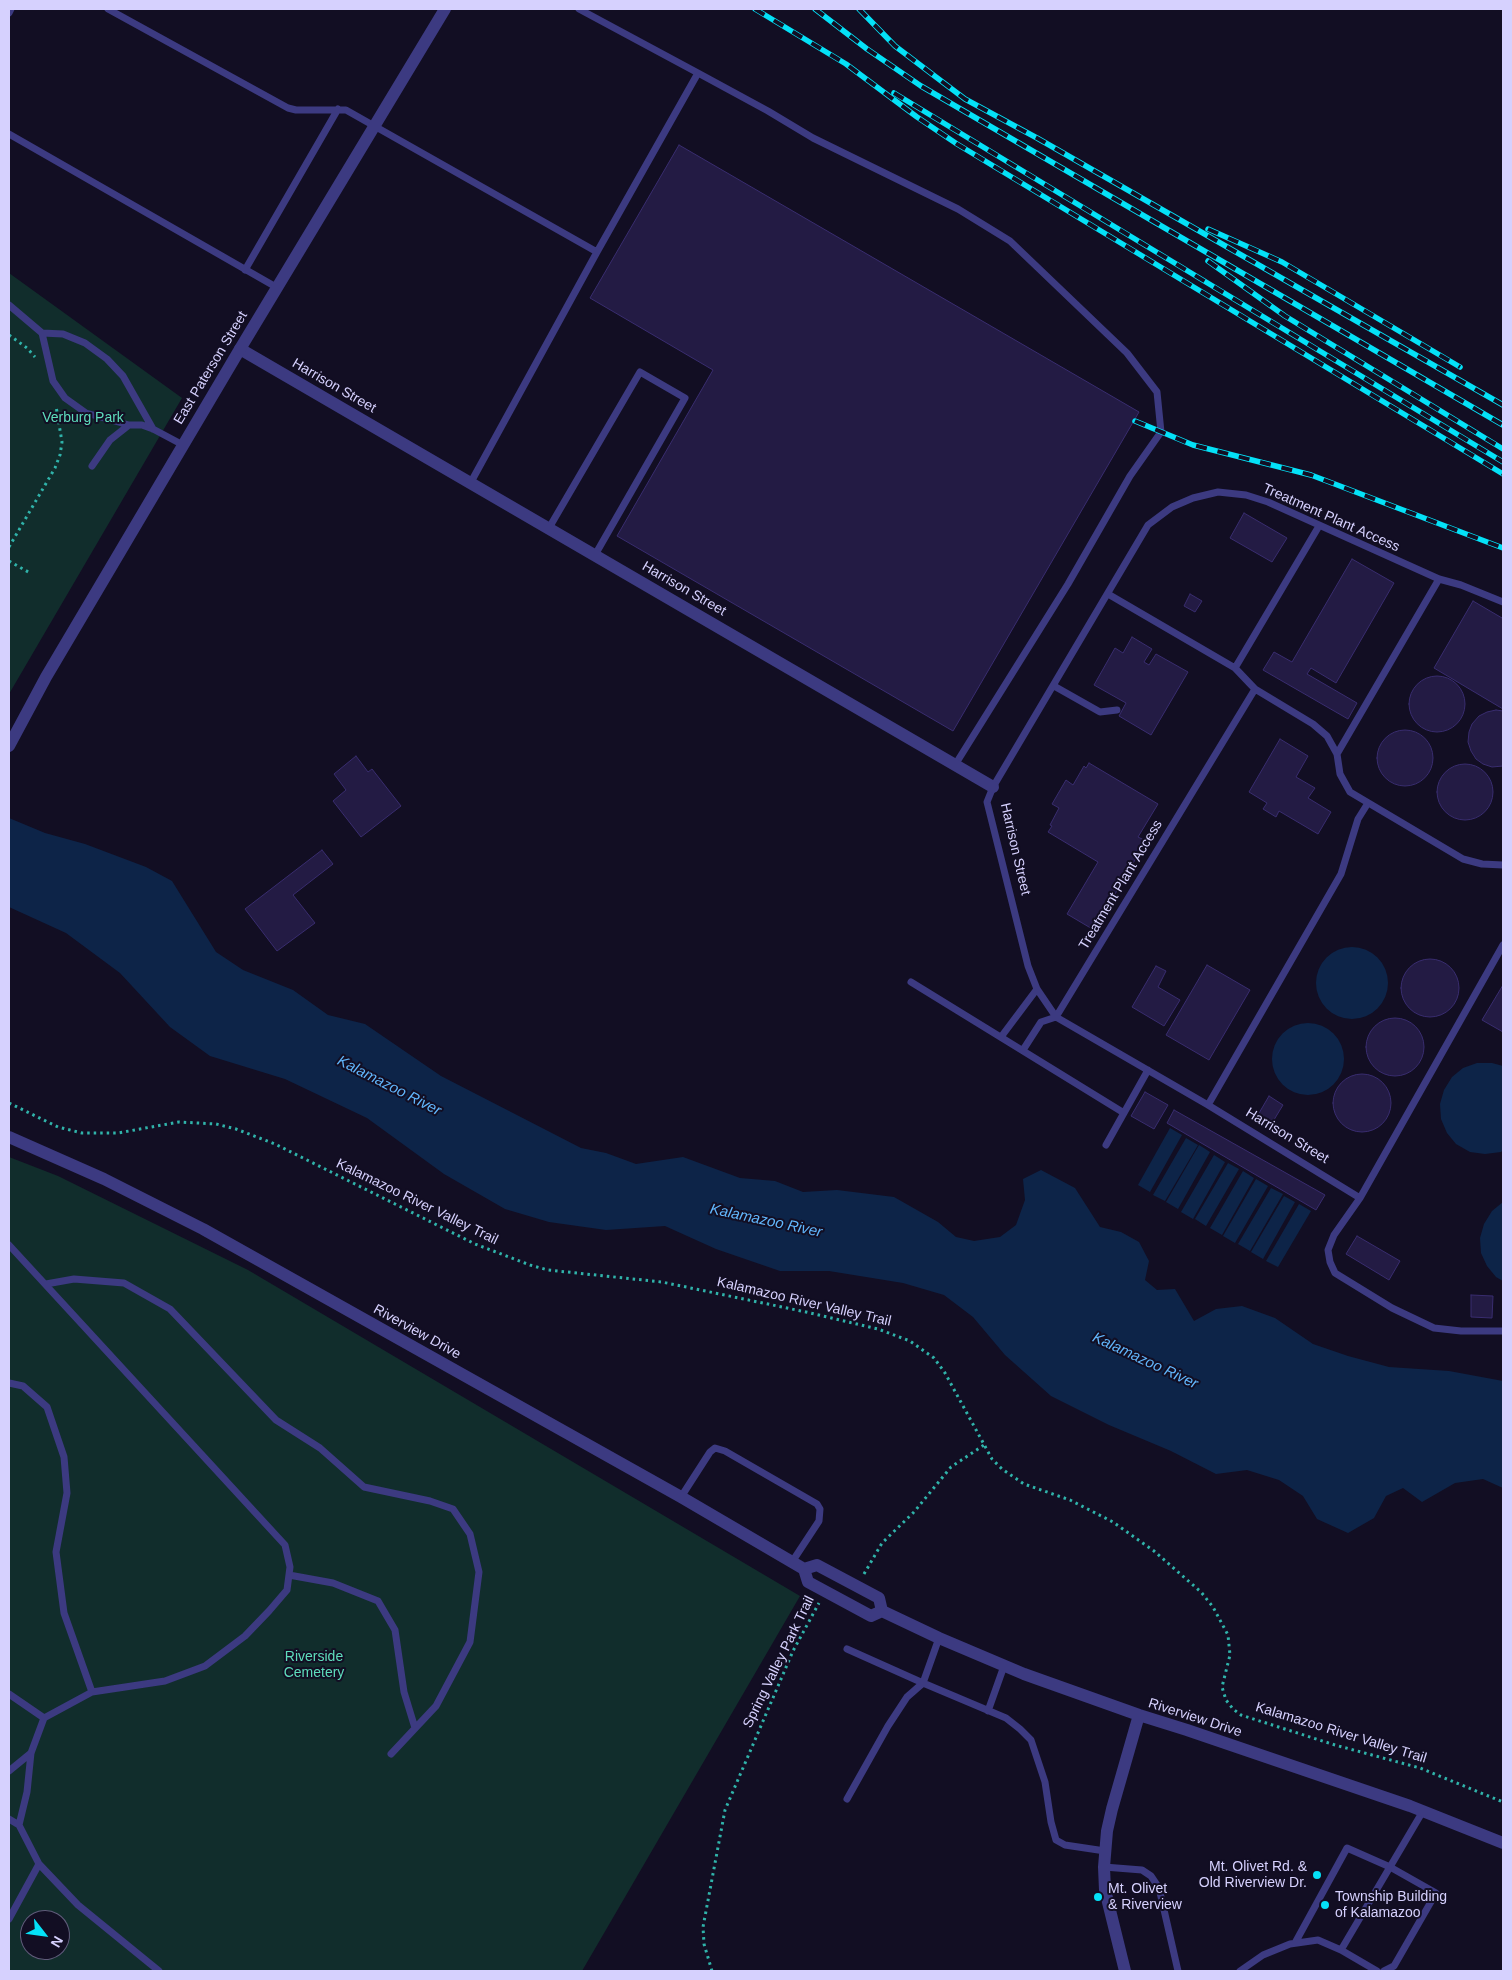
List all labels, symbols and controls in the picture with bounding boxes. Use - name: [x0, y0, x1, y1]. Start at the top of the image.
- street label: East Paterson Street: [171, 308, 251, 428]
- street label: Harrison Street: [289, 355, 379, 417]
- park label: Verburg Park: [42, 410, 124, 426]
- street label: Treatment Plant Access: [1260, 480, 1402, 556]
- street label: Harrison Street: [639, 558, 729, 620]
- street label: Harrison Street: [996, 801, 1034, 897]
- street label: Treatment Plant Access: [1076, 817, 1166, 953]
- water label: Kalamazoo River: [334, 1052, 444, 1120]
- street label: Harrison Street: [1242, 1105, 1332, 1167]
- street label: Kalamazoo River Valley Trail: [333, 1155, 501, 1249]
- water label: Kalamazoo River: [708, 1200, 824, 1242]
- street label: Kalamazoo River Valley Trail: [715, 1274, 893, 1330]
- street label: Riverview Drive: [370, 1301, 464, 1363]
- water label: Kalamazoo River: [1089, 1329, 1201, 1393]
- street label: Spring Valley Park Trail: [740, 1593, 818, 1731]
- park label: Riverside Cemetery: [284, 1649, 344, 1681]
- street label: Riverview Drive: [1146, 1695, 1244, 1741]
- street label: Kalamazoo River Valley Trail: [1253, 1699, 1429, 1767]
- place label: Mt. Olivet Rd. & Old Riverview Dr.: [1199, 1859, 1307, 1891]
- marker: Mt. Olivet Rd. & Old Riverview Dr.: [1311, 1869, 1323, 1881]
- place label: Mt. Olivet & Riverview: [1108, 1881, 1182, 1914]
- place label: Township Building of Kalamazoo: [1335, 1889, 1447, 1921]
- marker: Mt. Olivet & Riverview: [1092, 1891, 1104, 1903]
- marker: Township Building of Kalamazoo: [1319, 1899, 1331, 1911]
- north arrow: [20, 1910, 70, 1960]
- text: N: [48, 1934, 67, 1950]

